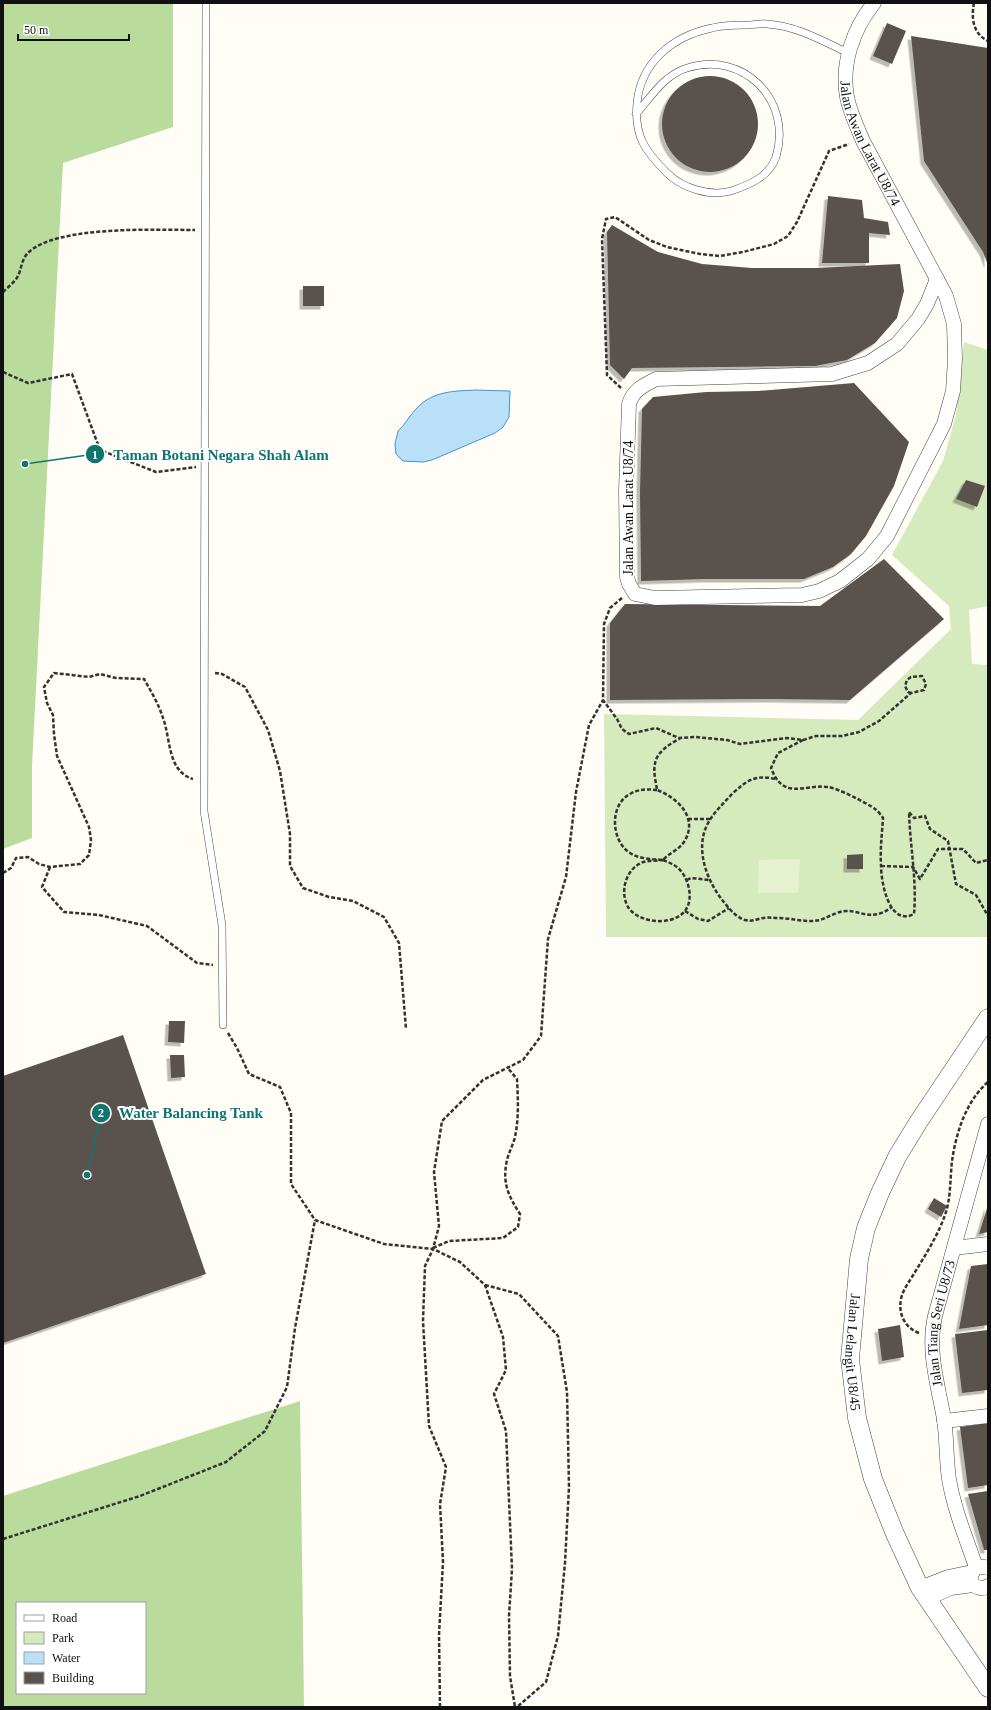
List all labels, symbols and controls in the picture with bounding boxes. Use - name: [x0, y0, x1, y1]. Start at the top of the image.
- scale bar: [18, 16, 129, 42]
- text: 50 m: [24, 23, 49, 37]
- street label: Jalan Awan Larat U8/74: [837, 80, 903, 208]
- street label: Jalan Awan Larat U8/74: [621, 440, 636, 576]
- callout: Taman Botani Negara Shah Alam: [85, 441, 337, 468]
- text: Taman Botani Negara Shah Alam: [113, 447, 329, 463]
- text: 1: [92, 448, 98, 462]
- callout: Water Balancing Tank: [91, 1100, 271, 1127]
- text: Water Balancing Tank: [119, 1105, 264, 1121]
- text: 2: [98, 1106, 104, 1120]
- street label: Jalan Tiang Seri U8/73: [925, 1258, 958, 1388]
- street label: Jalan Lelangit U8/45: [842, 1293, 863, 1411]
- legend: [16, 1602, 146, 1694]
- text: Road: [52, 1611, 77, 1625]
- text: Park: [52, 1631, 74, 1645]
- text: Water: [52, 1651, 80, 1665]
- text: Building: [52, 1671, 94, 1685]

